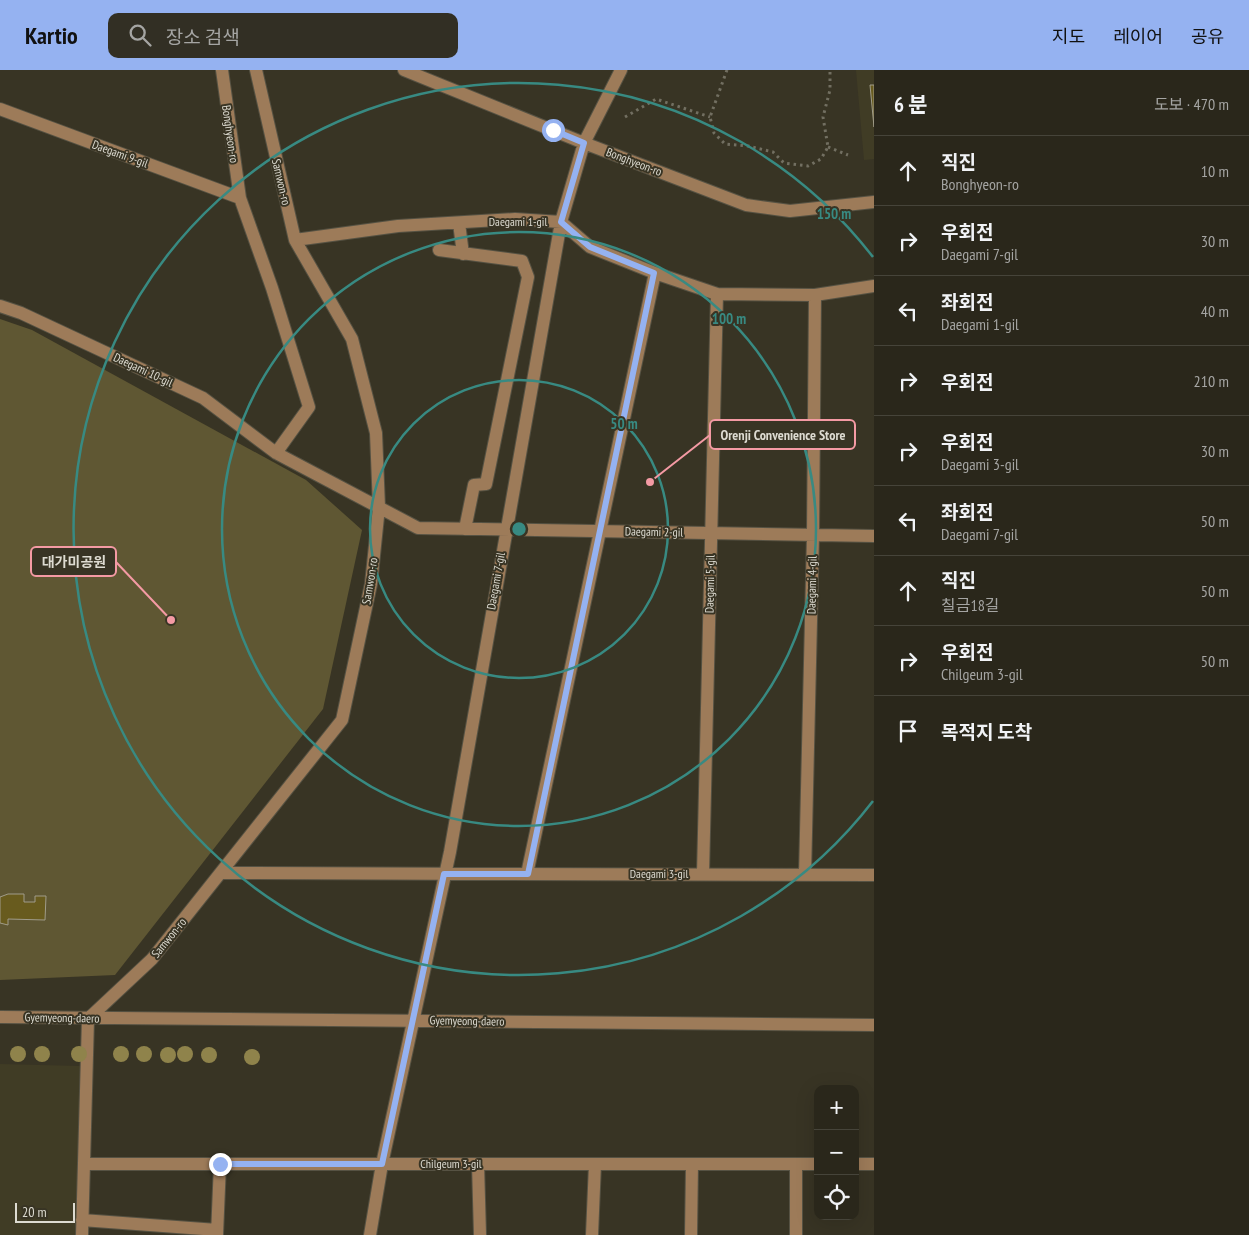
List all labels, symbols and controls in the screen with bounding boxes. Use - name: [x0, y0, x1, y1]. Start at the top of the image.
- search box: [108, 13, 458, 58]
- text: Kartio: [25, 20, 78, 51]
- icon: search: [126, 21, 154, 49]
- text: 장소 검색: [166, 25, 240, 49]
- text: 지도: [1052, 25, 1085, 48]
- text: 레이어: [1113, 25, 1163, 48]
- text: 공유: [1191, 25, 1224, 48]
- text: 6 분: [894, 91, 928, 118]
- text: 도보 · 470 m: [1154, 94, 1229, 114]
- street label: Bonghyeon-ro: [219, 104, 242, 164]
- route start: [542, 119, 565, 142]
- street label: Daegami 9-gil: [90, 136, 150, 171]
- street label: Bonghyeon-ro: [604, 144, 664, 179]
- text: 직진: [941, 150, 976, 174]
- street label: Samwon-ro: [269, 157, 294, 207]
- icon: ahead: [894, 157, 922, 185]
- text: 10 m: [1201, 161, 1229, 181]
- text: Bonghyeon-ro: [941, 174, 1019, 194]
- text: 150 m: [817, 204, 851, 223]
- street label: Daegami 1-gil: [489, 214, 547, 229]
- text: 우회전: [941, 220, 993, 244]
- icon: right: [894, 227, 922, 255]
- text: 30 m: [1201, 231, 1229, 251]
- text: Daegami 7-gil: [941, 244, 1018, 264]
- text: 좌회전: [941, 290, 993, 314]
- icon: left: [894, 297, 922, 325]
- text: 40 m: [1201, 301, 1229, 321]
- text: 100 m: [712, 309, 746, 328]
- text: Daegami 1-gil: [941, 314, 1019, 334]
- street label: Daegami 10-gil: [111, 349, 175, 390]
- icon: right: [894, 367, 922, 395]
- text: 우회전: [941, 370, 993, 394]
- text: 210 m: [1194, 371, 1229, 391]
- text: 50 m: [610, 414, 638, 433]
- callout: Orenji Convenience Store: [710, 420, 855, 449]
- text: Orenji Convenience Store: [721, 426, 845, 444]
- text: 우회전: [941, 430, 993, 454]
- icon: right: [894, 437, 922, 465]
- text: 30 m: [1201, 441, 1229, 461]
- text: Daegami 3-gil: [941, 454, 1019, 474]
- text: 좌회전: [941, 500, 993, 524]
- icon: left: [894, 507, 922, 535]
- text: 50 m: [1201, 511, 1229, 531]
- centre of rings: [510, 520, 528, 538]
- street label: Daegami 2-gil: [625, 523, 684, 540]
- text: Daegami 7-gil: [941, 524, 1018, 544]
- callout: 대가미공원: [31, 547, 116, 576]
- street label: Daegami 7-gil: [483, 551, 508, 611]
- text: 대가미공원: [42, 553, 106, 571]
- street label: Daegami 5-gil: [701, 554, 718, 613]
- street label: Daegami 4-gil: [803, 555, 820, 614]
- street label: Samwon-ro: [358, 556, 381, 605]
- text: 직진: [941, 568, 976, 592]
- icon: ahead: [894, 577, 922, 605]
- text: 50 m: [1201, 581, 1229, 601]
- text: 칠금18길: [941, 595, 1000, 615]
- text: 우회전: [941, 640, 993, 664]
- icon: right: [894, 647, 922, 675]
- text: 50 m: [1201, 651, 1229, 671]
- text: Chilgeum 3-gil: [941, 664, 1023, 684]
- icon: arrive: [894, 717, 922, 745]
- text: 목적지 도착: [941, 720, 1032, 744]
- street label: Daegami 3-gil: [630, 866, 688, 881]
- street label: Samwon-ro: [148, 915, 189, 961]
- street label: Gyemyeong-daero: [24, 1009, 100, 1026]
- street label: Gyemyeong-daero: [429, 1012, 505, 1029]
- map controls: [814, 1085, 859, 1220]
- button: +: [814, 1085, 859, 1130]
- button: −: [814, 1130, 859, 1175]
- route end: [209, 1153, 232, 1176]
- street label: Chilgeum 3-gil: [420, 1156, 482, 1171]
- button: locate: [814, 1175, 859, 1220]
- scale bar: [15, 1200, 75, 1223]
- text: 20 m: [22, 1203, 47, 1221]

